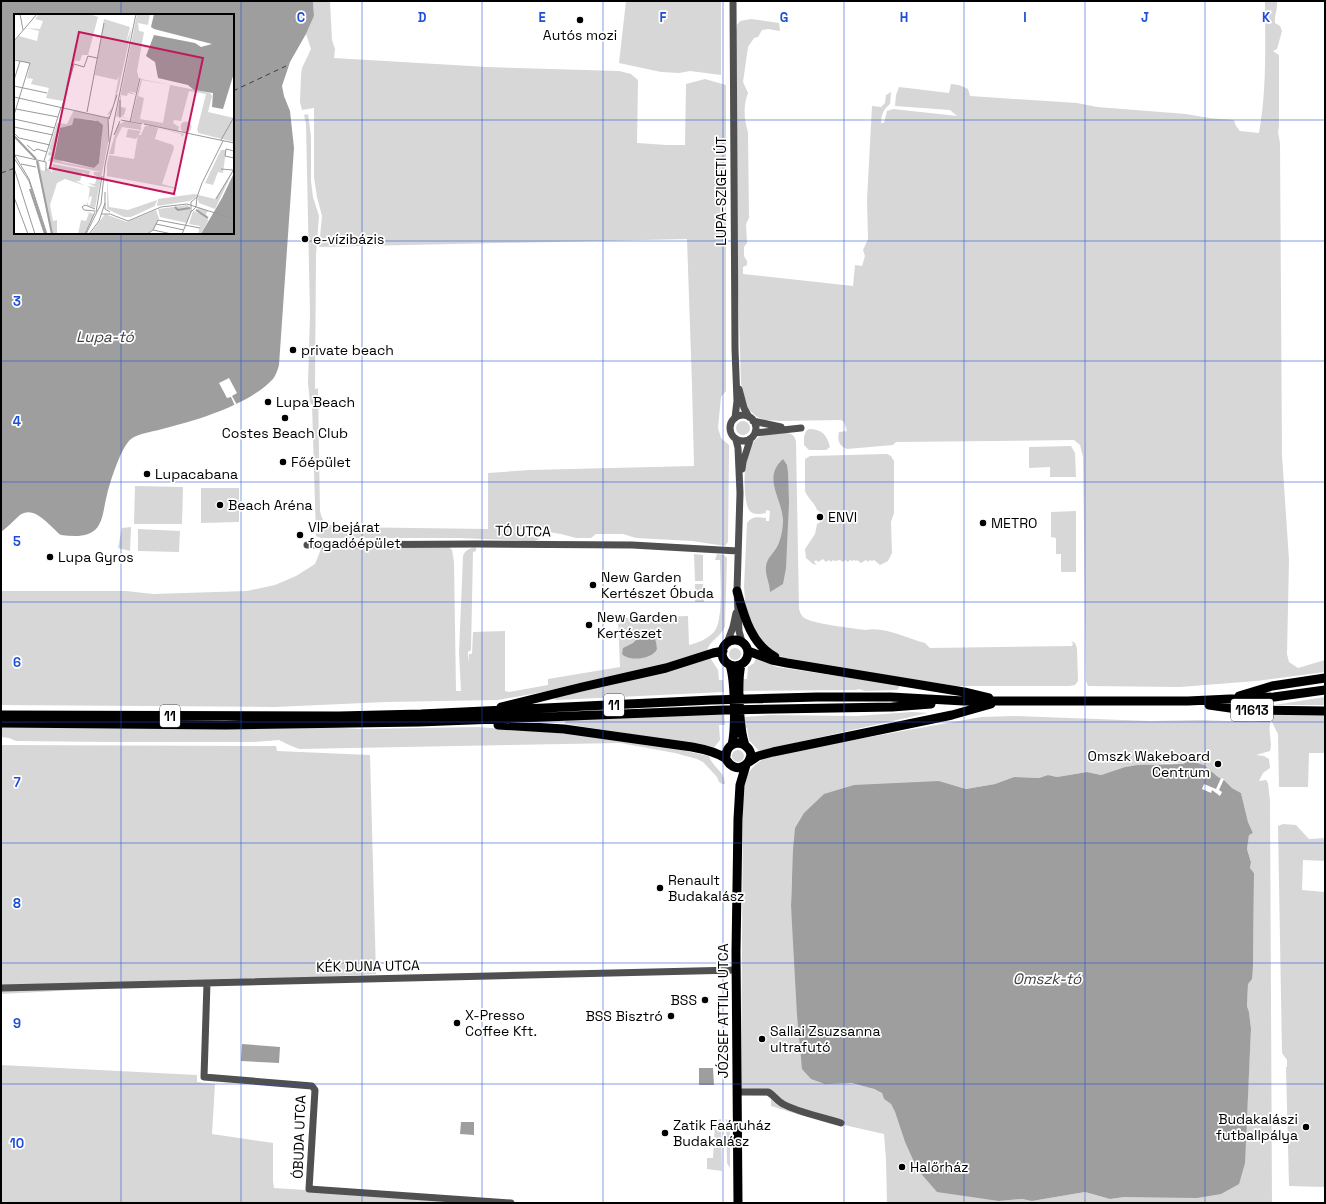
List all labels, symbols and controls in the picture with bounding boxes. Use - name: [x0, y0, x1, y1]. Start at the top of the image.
- text: C: [297, 9, 305, 26]
- text: D: [418, 9, 427, 26]
- text: E: [538, 9, 546, 26]
- text: F: [660, 9, 667, 26]
- text: G: [780, 9, 788, 26]
- text: H: [900, 9, 908, 26]
- text: I: [1023, 9, 1027, 26]
- text: J: [1141, 9, 1149, 26]
- text: K: [1262, 9, 1271, 26]
- inset map: [14, 14, 234, 234]
- marker: Autós mozi: [575, 15, 585, 25]
- place label: Autós mozi: [543, 26, 617, 44]
- street label: LUPA-SZIGETI ÚT: [712, 136, 730, 246]
- place label: e-vízibázis: [313, 230, 384, 248]
- marker: e-vízibázis: [300, 234, 310, 244]
- text: 3: [13, 293, 21, 310]
- water label: Lupa-tó: [76, 327, 135, 346]
- place label: private beach: [301, 341, 394, 359]
- marker: private beach: [288, 345, 298, 355]
- place label: Lupa Beach: [276, 393, 355, 411]
- marker: Lupa Beach: [263, 397, 273, 407]
- text: 4: [13, 413, 21, 430]
- marker: Costes Beach Club: [280, 413, 290, 423]
- place label: Costes Beach Club: [222, 424, 348, 442]
- place label: Főépület: [291, 453, 351, 471]
- marker: Főépület: [278, 457, 288, 467]
- place label: Lupacabana: [155, 465, 238, 483]
- marker: Lupacabana: [142, 469, 152, 479]
- place label: Beach Aréna: [228, 496, 313, 514]
- marker: Beach Aréna: [215, 500, 225, 510]
- place label: ENVI: [828, 508, 857, 526]
- marker: ENVI: [815, 512, 825, 522]
- place label: METRO: [991, 514, 1037, 532]
- place label: VIP bejárat fogadóépület: [308, 518, 401, 552]
- marker: METRO: [978, 518, 988, 528]
- street label: TÓ UTCA: [495, 522, 551, 540]
- marker: VIP bejárat fogadóépület: [295, 530, 305, 540]
- text: 5: [13, 533, 21, 550]
- place label: Lupa Gyros: [58, 548, 134, 566]
- marker: Lupa Gyros: [45, 552, 55, 562]
- place label: New Garden Kertészet Óbuda: [601, 568, 714, 602]
- marker: New Garden Kertészet Óbuda: [588, 580, 598, 590]
- place label: New Garden Kertészet: [597, 608, 677, 642]
- marker: New Garden Kertészet: [584, 620, 594, 630]
- text: 6: [13, 654, 21, 671]
- road number: 11: [604, 694, 624, 716]
- road number: 11613: [1231, 699, 1273, 721]
- road number: 11: [160, 705, 180, 727]
- place label: Omszk Wakeboard Centrum: [1088, 747, 1210, 781]
- marker: Omszk Wakeboard Centrum: [1213, 759, 1223, 769]
- text: 7: [13, 774, 21, 791]
- place label: Renault Budakalász: [668, 871, 744, 905]
- marker: Renault Budakalász: [655, 883, 665, 893]
- text: 8: [13, 895, 21, 912]
- street label: JÓZSEF ATTILA UTCA: [714, 943, 732, 1079]
- street label: KÉK DUNA UTCA: [316, 956, 420, 976]
- water label: Omszk-tó: [1013, 969, 1082, 988]
- place label: BSS: [671, 991, 697, 1009]
- marker: BSS: [700, 995, 710, 1005]
- place label: X-Presso Coffee Kft.: [465, 1006, 537, 1040]
- place label: BSS Bisztró: [586, 1007, 663, 1025]
- marker: BSS Bisztró: [666, 1011, 676, 1021]
- text: 9: [13, 1015, 21, 1032]
- marker: X-Presso Coffee Kft.: [452, 1018, 462, 1028]
- place label: Sallai Zsuzsanna ultrafutó: [770, 1022, 880, 1056]
- marker: Sallai Zsuzsanna ultrafutó: [757, 1034, 767, 1044]
- street label: ÓBUDA UTCA: [289, 1095, 309, 1179]
- place label: Budakalászi futballpálya: [1216, 1110, 1298, 1144]
- place label: Zatik Faáruház Budakalász: [673, 1116, 771, 1150]
- marker: Budakalászi futballpálya: [1301, 1122, 1311, 1132]
- marker: Zatik Faáruház Budakalász: [660, 1128, 670, 1138]
- text: 10: [10, 1135, 24, 1152]
- place label: Halőrház: [910, 1158, 969, 1176]
- marker: Halőrház: [897, 1162, 907, 1172]

